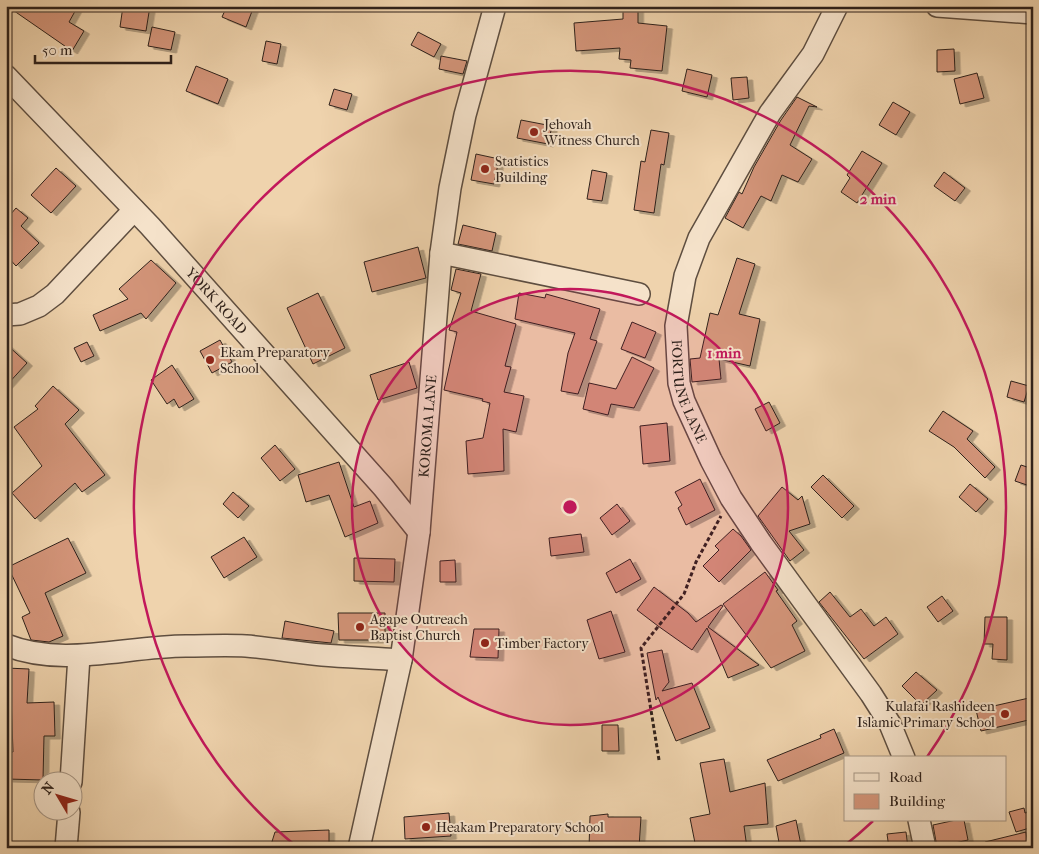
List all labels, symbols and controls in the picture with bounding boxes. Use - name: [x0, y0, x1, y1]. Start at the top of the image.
- scale bar: [35, 32, 171, 64]
- text: 50 m: [42, 41, 73, 59]
- place label: Jehovah Witness Church: [543, 116, 640, 149]
- marker: Jehovah Witness Church: [528, 126, 540, 138]
- place label: Statistics Building: [495, 153, 548, 186]
- marker: Statistics Building: [479, 163, 491, 175]
- text: 2 min: [860, 190, 897, 208]
- street label: YORK ROAD: [182, 263, 251, 338]
- street label: FORTUNE LANE: [668, 339, 711, 446]
- place label: Ekam Preparatory School: [220, 344, 331, 377]
- text: 1 min: [707, 344, 741, 362]
- marker: Ekam Preparatory School: [204, 354, 216, 366]
- street label: KOROMA LANE: [415, 374, 440, 478]
- centre of rings: [561, 498, 579, 516]
- place label: Agape Outreach Baptist Church: [369, 611, 468, 644]
- marker: Agape Outreach Baptist Church: [354, 621, 366, 633]
- place label: Timber Factory: [495, 635, 589, 652]
- marker: Timber Factory: [479, 637, 491, 649]
- place label: Kulafai Rashideen Islamic Primary School: [857, 698, 995, 731]
- marker: Kulafai Rashideen Islamic Primary School: [999, 708, 1011, 720]
- legend: [844, 756, 1006, 822]
- text: Road: [889, 768, 923, 786]
- north arrow: [32, 772, 82, 822]
- text: N: [38, 779, 58, 798]
- text: Building: [889, 792, 946, 810]
- place label: Heakam Preparatory School: [436, 819, 604, 836]
- marker: Heakam Preparatory School: [420, 821, 432, 833]

